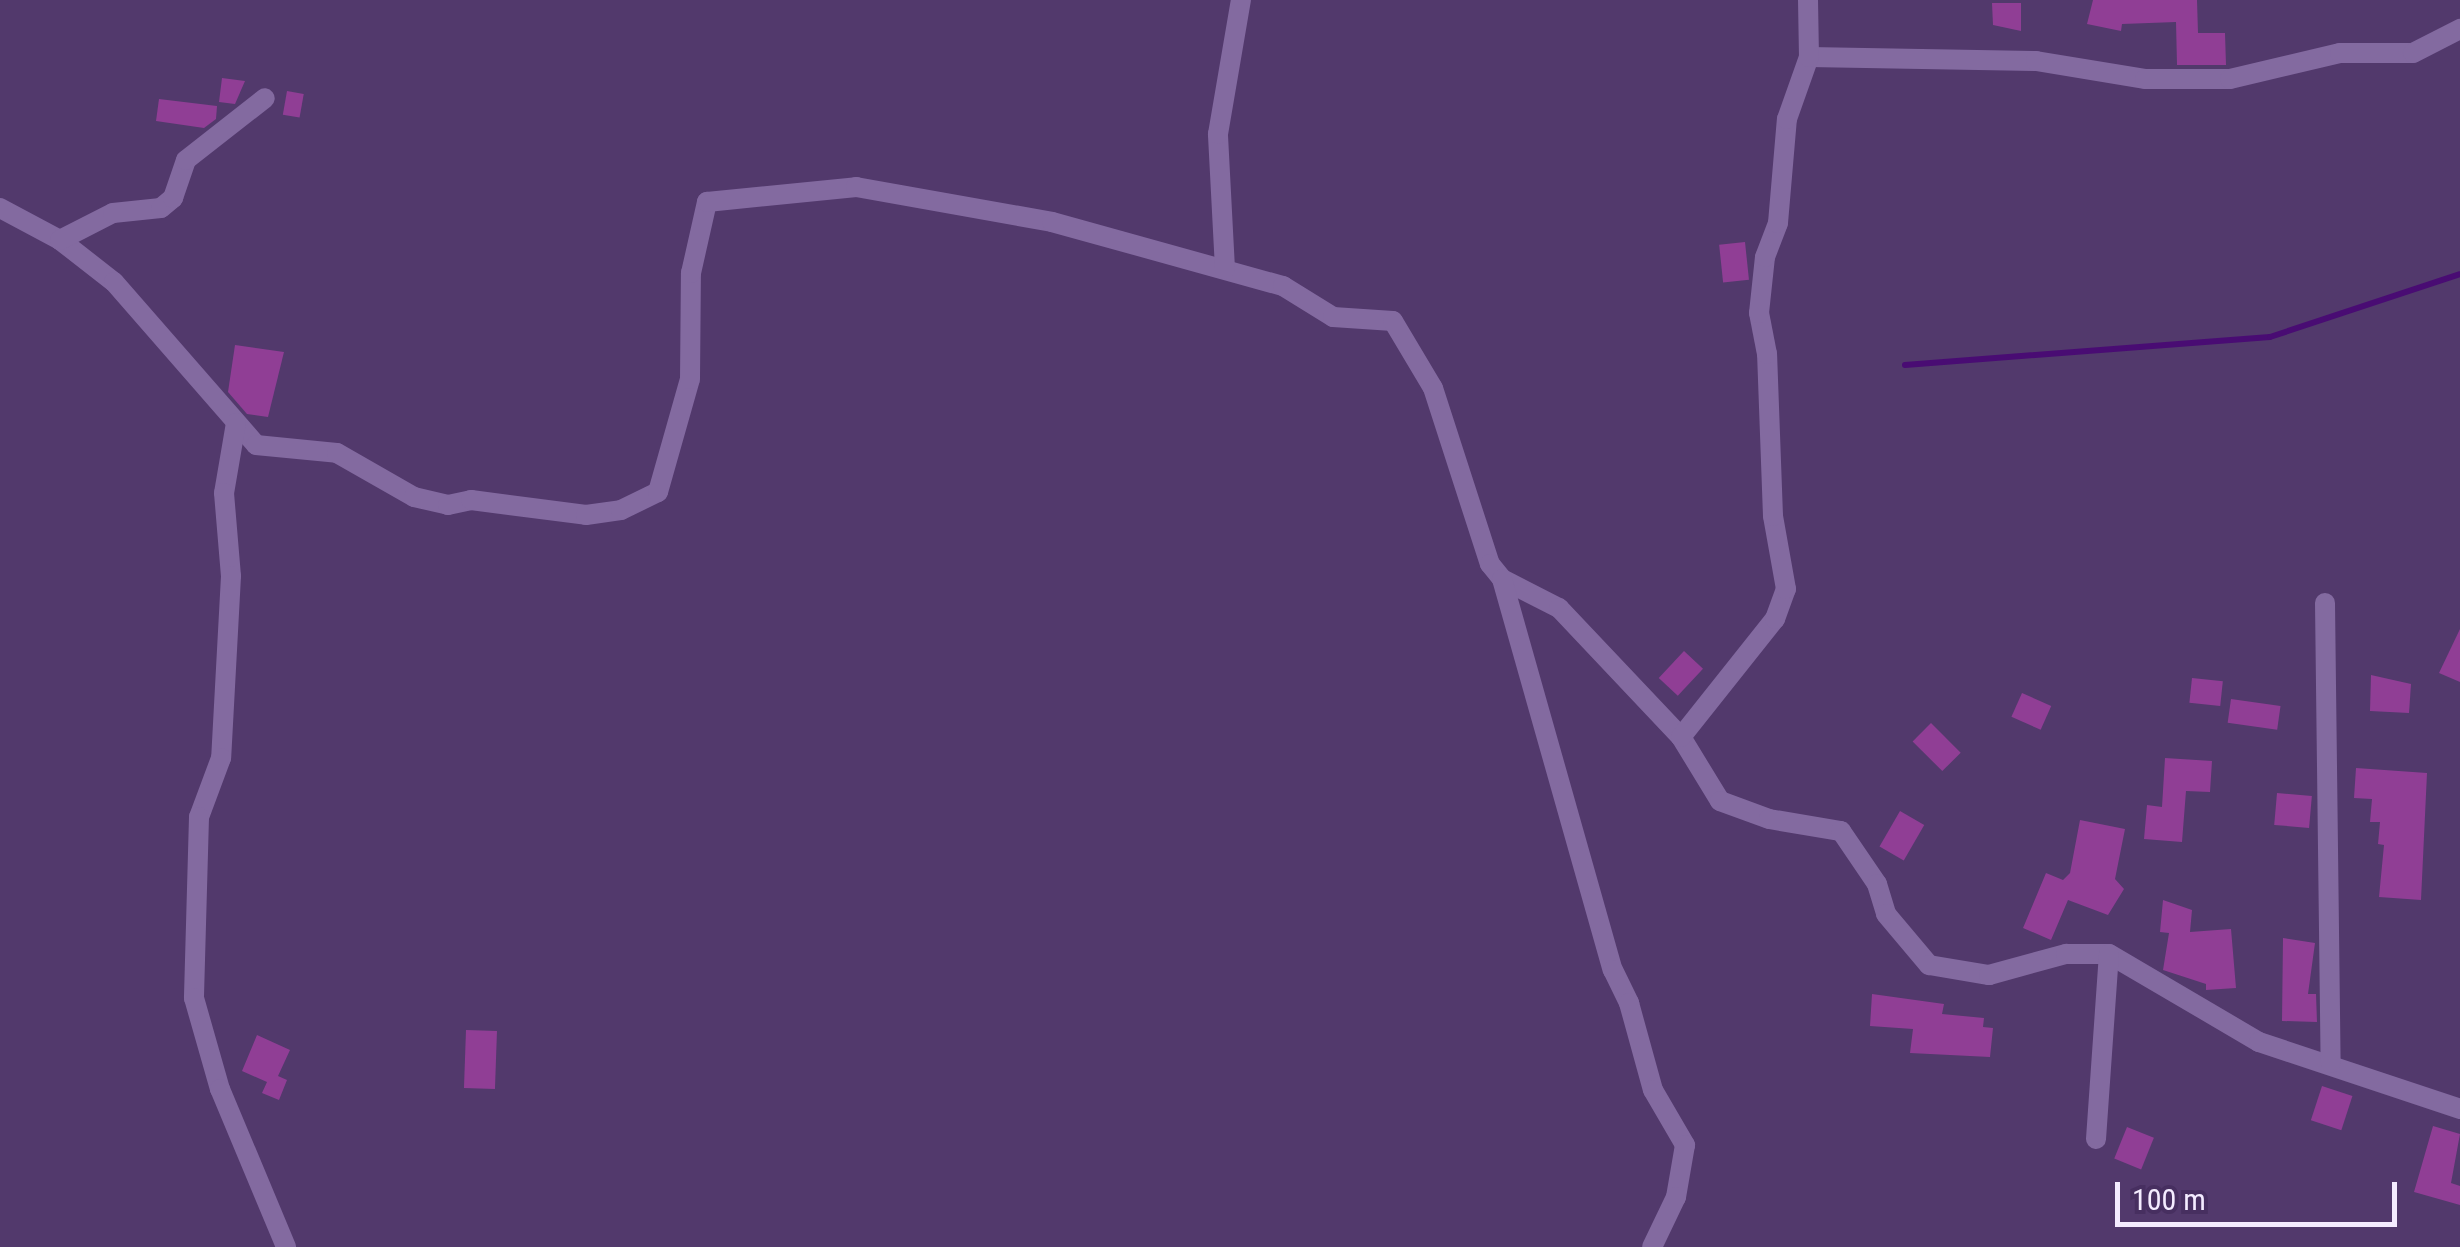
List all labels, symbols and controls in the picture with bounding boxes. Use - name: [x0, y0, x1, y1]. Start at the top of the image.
- scale bar: [2120, 1162, 2402, 1224]
- text: 100 m: [2132, 1182, 2206, 1217]

